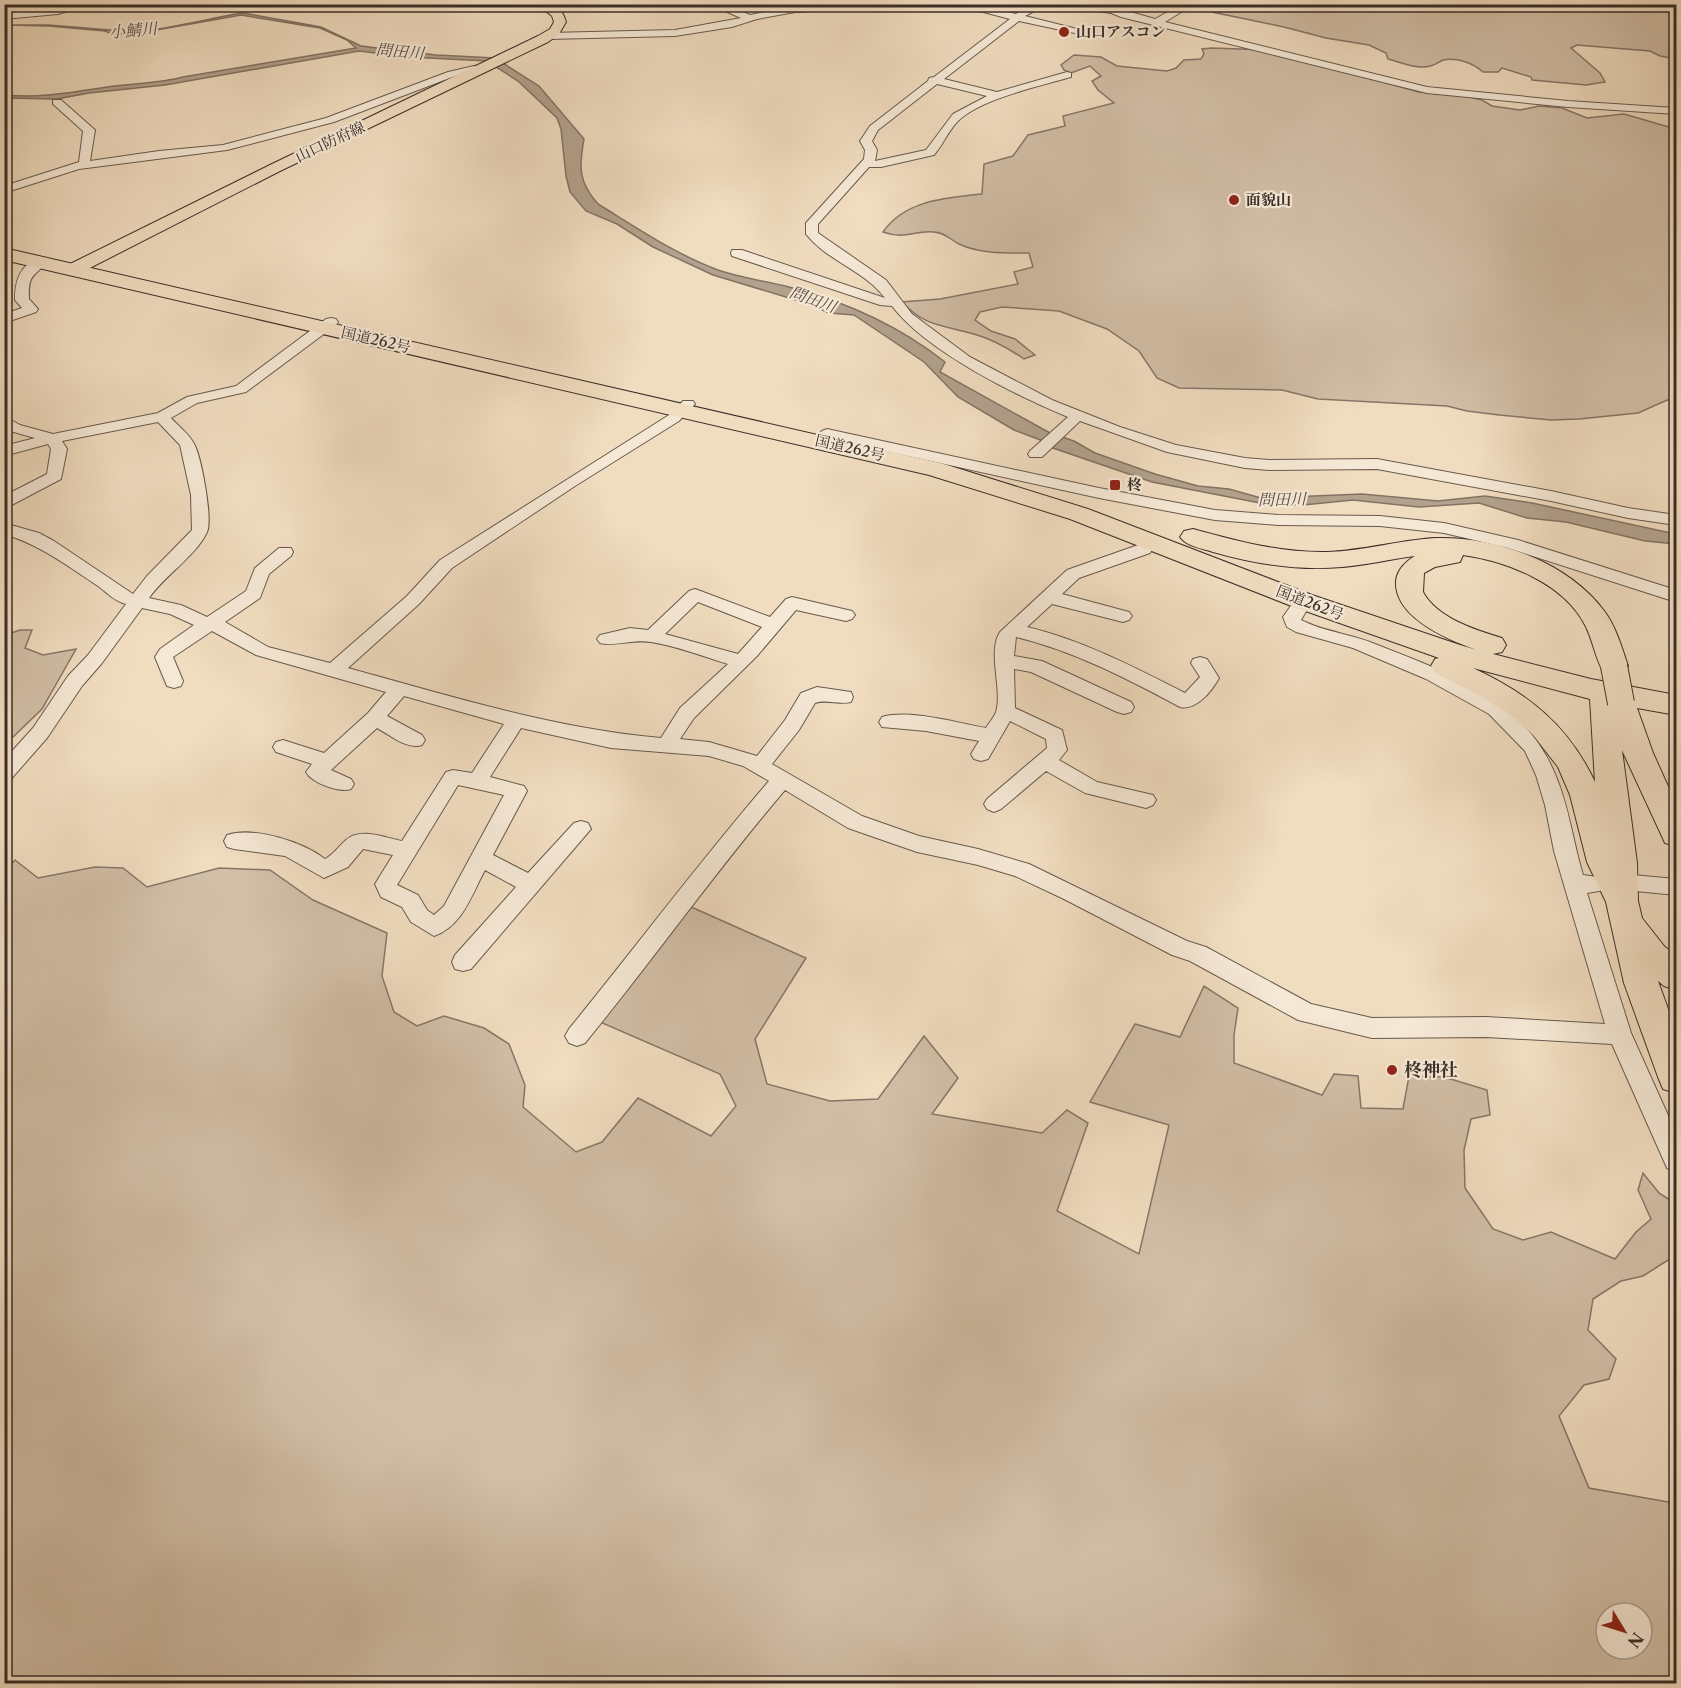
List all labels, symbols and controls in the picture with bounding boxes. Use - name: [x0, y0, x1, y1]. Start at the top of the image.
- water label: 小鯖川: [108, 18, 160, 42]
- place label: 山口アスコン: [1076, 22, 1165, 41]
- marker: 山口アスコン: [1057, 25, 1071, 39]
- water label: 問田川: [375, 39, 427, 63]
- street label: 山口防府線: [292, 117, 368, 166]
- place label: 面貌山: [1246, 190, 1291, 209]
- marker: 面貌山: [1227, 193, 1241, 207]
- water label: 問田川: [787, 281, 841, 317]
- street label: 国道262号: [339, 322, 413, 357]
- street label: 国道262号: [813, 430, 887, 465]
- place label: 柊: [1127, 475, 1142, 494]
- marker: 柊: [1108, 478, 1122, 492]
- water label: 問田川: [1258, 489, 1308, 509]
- street label: 国道262号: [1274, 581, 1347, 624]
- place label: 柊神社: [1404, 1059, 1458, 1081]
- marker: 柊神社: [1385, 1063, 1399, 1077]
- north arrow: [1594, 1601, 1654, 1661]
- text: N: [1624, 1629, 1648, 1652]

